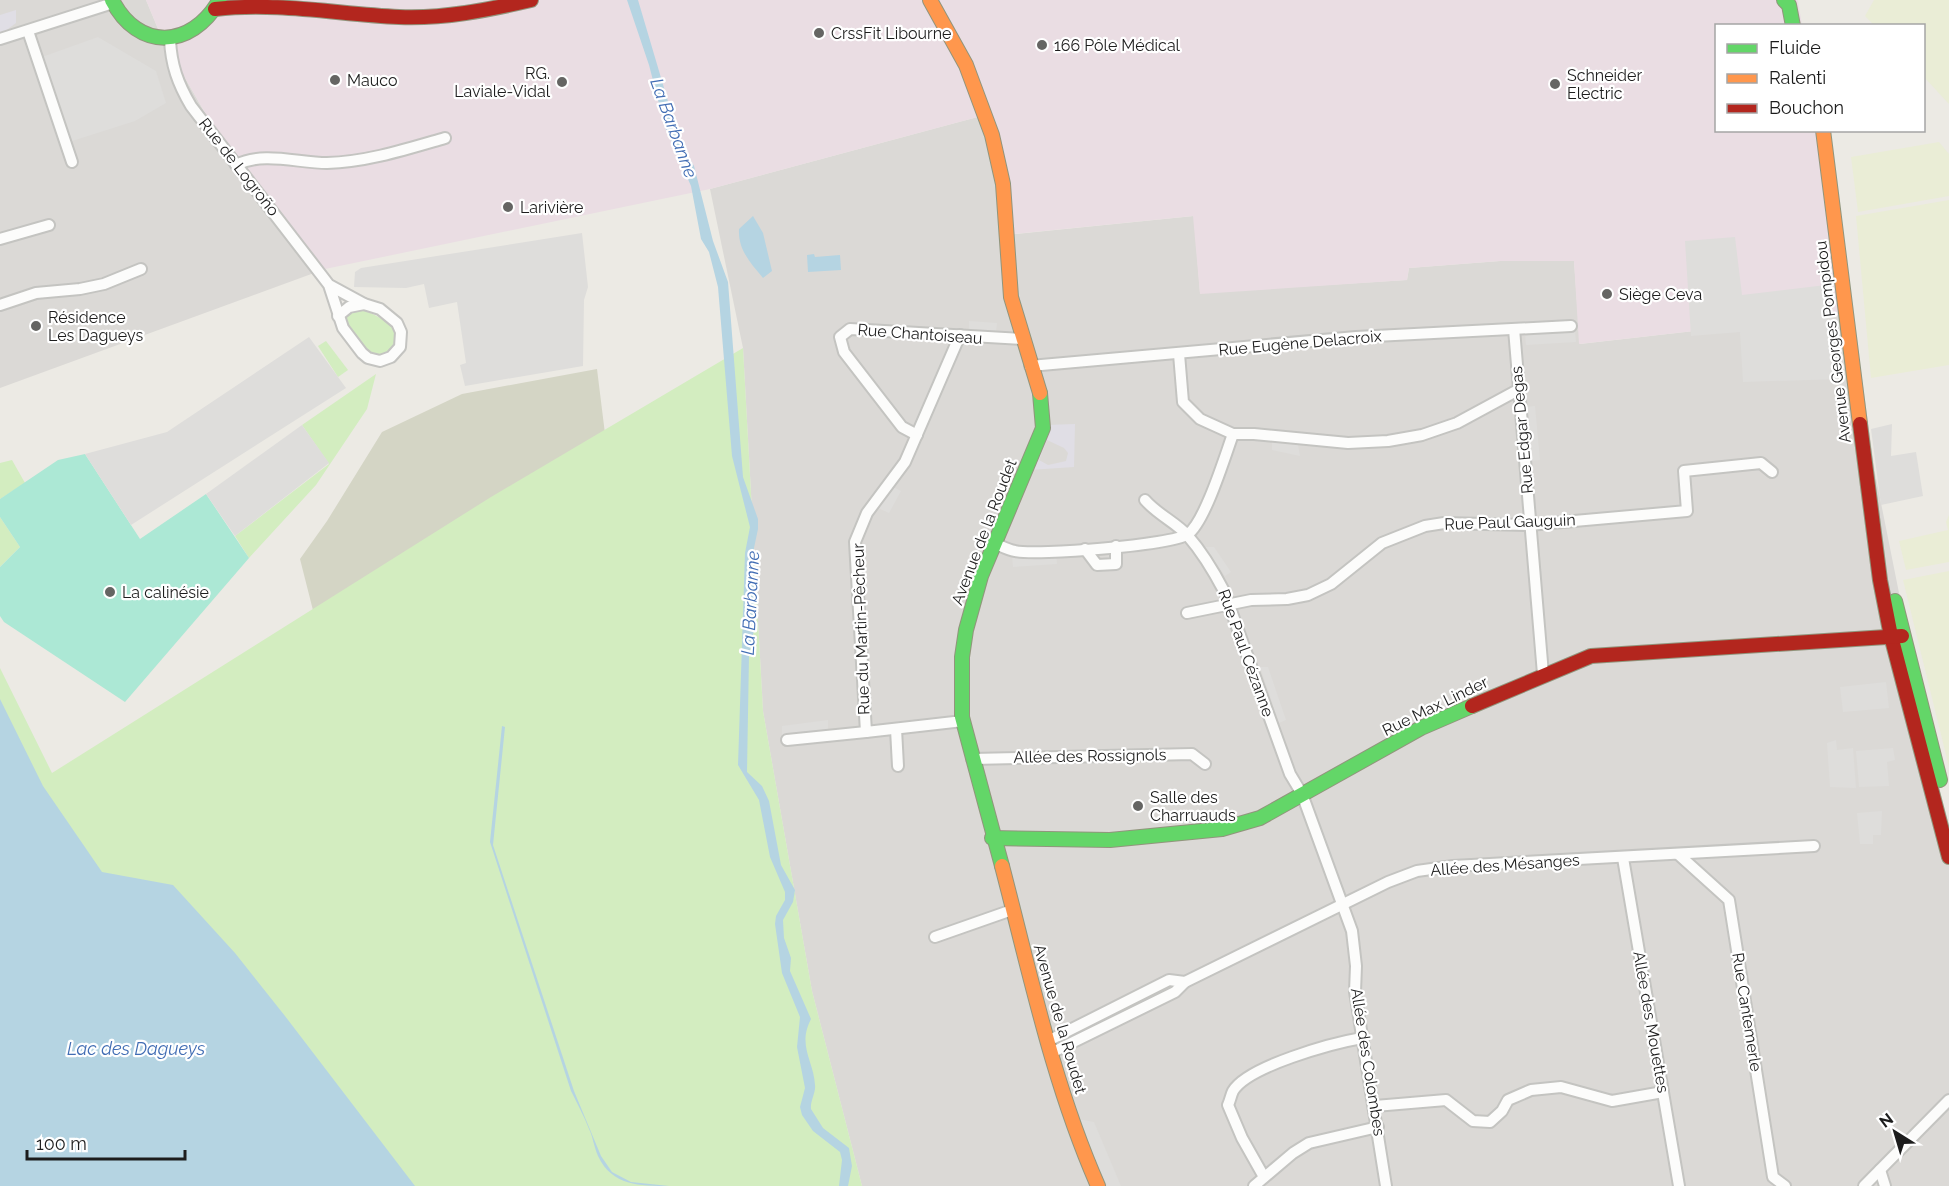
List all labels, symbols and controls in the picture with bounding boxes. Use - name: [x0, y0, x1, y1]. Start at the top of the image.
- place label: CrssFit Libourne: [831, 24, 951, 43]
- legend: [1715, 24, 1925, 132]
- marker: CrssFit Libourne: [812, 26, 826, 40]
- place label: 166 Pôle Médical: [1054, 36, 1181, 55]
- text: Fluide: [1769, 37, 1821, 58]
- marker: 166 Pôle Médical: [1035, 38, 1049, 52]
- place label: RG. Laviale-Vidal: [454, 64, 551, 101]
- place label: Schneider Electric: [1567, 66, 1642, 103]
- text: Ralenti: [1769, 67, 1826, 88]
- place label: Mauco: [347, 71, 397, 90]
- marker: Mauco: [328, 73, 342, 87]
- marker: RG. Laviale-Vidal: [555, 75, 569, 89]
- water label: La Barbanne: [646, 75, 702, 181]
- marker: Schneider Electric: [1548, 77, 1562, 91]
- text: Bouchon: [1769, 97, 1844, 118]
- street label: Rue de Logroño: [195, 114, 283, 220]
- place label: Larivière: [520, 198, 583, 217]
- marker: Larivière: [501, 200, 515, 214]
- street label: Avenue Georges Pompidou: [1811, 240, 1855, 444]
- place label: Siège Ceva: [1619, 285, 1702, 304]
- marker: Siège Ceva: [1600, 287, 1614, 301]
- place label: Résidence Les Dagueys: [48, 308, 143, 345]
- marker: Résidence Les Dagueys: [29, 319, 43, 333]
- street label: Rue Chantoiseau: [857, 320, 983, 348]
- street label: Rue Eugène Delacroix: [1218, 326, 1382, 360]
- street label: Rue Edgar Degas: [1507, 365, 1537, 495]
- street label: Avenue de la Roudet: [947, 456, 1021, 608]
- street label: Rue Paul Gauguin: [1444, 510, 1576, 534]
- street label: Rue du Martin-Pêcheur: [848, 542, 873, 715]
- water label: La Barbanne: [737, 550, 763, 656]
- place label: La calinésie: [122, 583, 209, 602]
- marker: La calinésie: [103, 585, 117, 599]
- street label: Rue Paul Cézanne: [1214, 587, 1278, 719]
- street label: Rue Max Linder: [1379, 672, 1491, 740]
- street label: Allée des Rossignols: [1013, 745, 1167, 767]
- place label: Salle des Charruauds: [1150, 788, 1236, 825]
- marker: Salle des Charruauds: [1131, 799, 1145, 813]
- street label: Allée des Mésanges: [1430, 850, 1581, 880]
- street label: Avenue de la Roudet: [1030, 942, 1091, 1097]
- street label: Allée des Mouettes: [1629, 950, 1673, 1095]
- street label: Rue Cantemerle: [1728, 951, 1766, 1073]
- street label: Allée des Colombes: [1347, 987, 1389, 1138]
- water label: Lac des Dagueys: [67, 1038, 206, 1059]
- north arrow: [1865, 1102, 1925, 1162]
- text: N: [1876, 1109, 1897, 1132]
- scale bar: [27, 1123, 184, 1161]
- text: 100 m: [36, 1133, 87, 1154]

